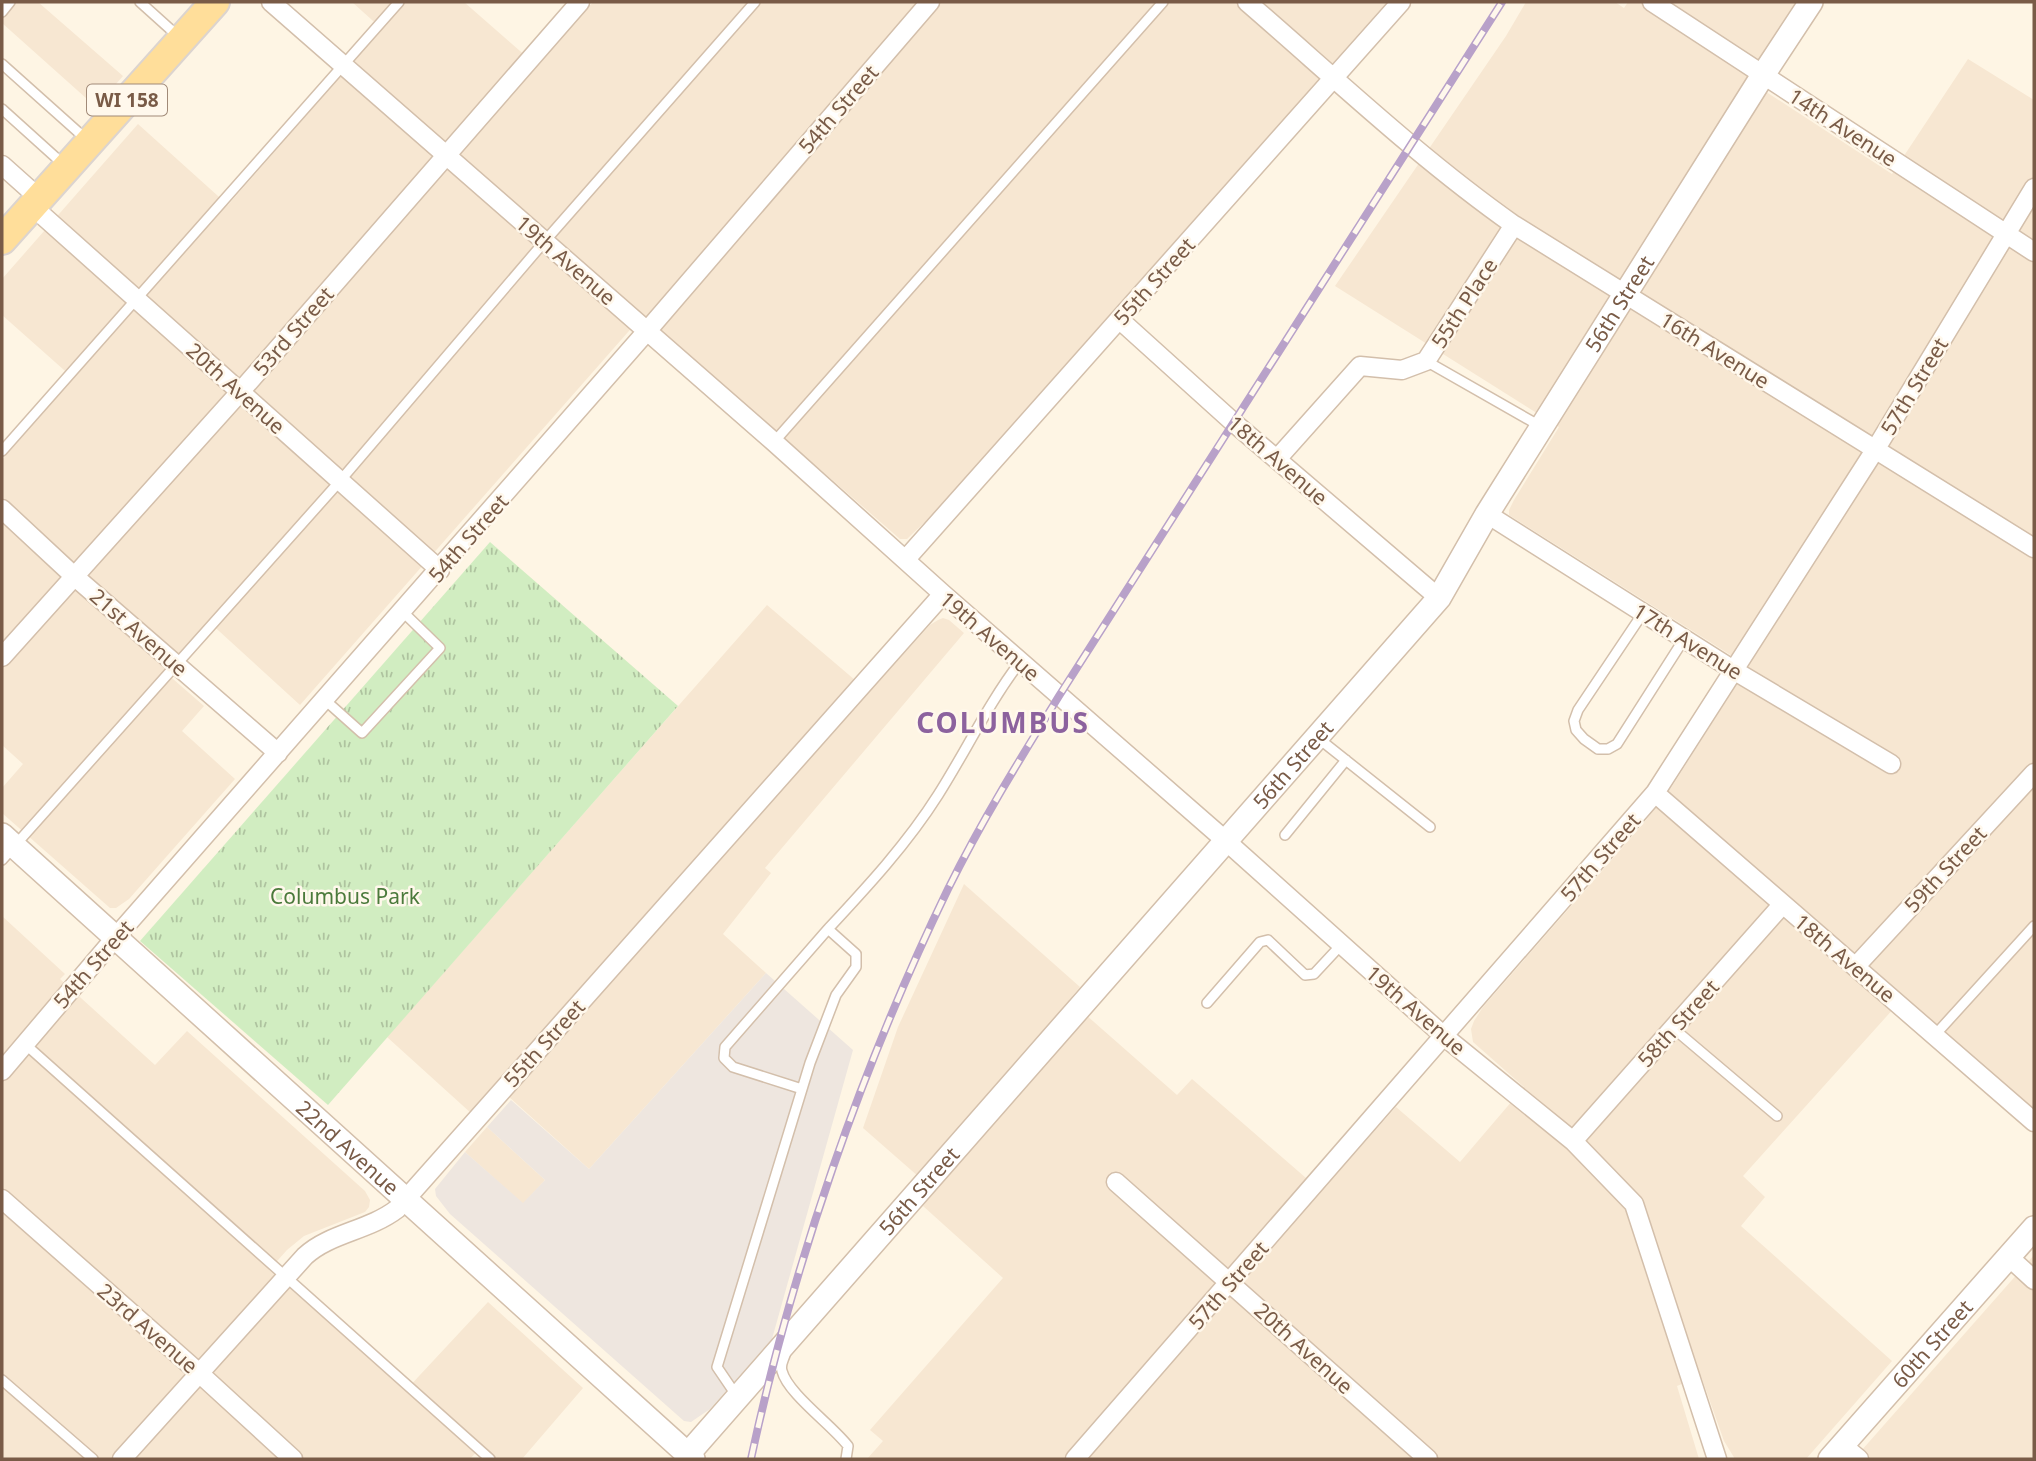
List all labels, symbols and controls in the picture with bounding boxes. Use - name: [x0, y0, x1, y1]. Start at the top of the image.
- street label: 54th Street: [792, 58, 884, 159]
- street label: 14th Avenue: [1783, 82, 1903, 172]
- road number: WI 158: [87, 85, 167, 116]
- street label: 19th Avenue: [510, 209, 622, 311]
- street label: 55th Street: [1107, 231, 1201, 331]
- street label: 56th Street: [1578, 250, 1660, 357]
- street label: 55th Place: [1425, 253, 1503, 353]
- street label: 53rd Street: [247, 280, 340, 381]
- street label: 16th Avenue: [1655, 305, 1775, 395]
- street label: 57th Street: [1874, 332, 1954, 440]
- street label: 20th Avenue: [181, 336, 291, 440]
- street label: 18th Avenue: [1222, 409, 1334, 511]
- street label: 54th Street: [422, 487, 514, 588]
- street label: 21st Avenue: [84, 582, 194, 682]
- street label: 19th Avenue: [934, 585, 1046, 687]
- street label: 17th Avenue: [1628, 596, 1748, 686]
- district label: COLUMBUS: [916, 703, 1090, 741]
- street label: 56th Street: [1246, 714, 1339, 815]
- street label: 57th Street: [1554, 806, 1646, 907]
- street label: 59th Street: [1898, 819, 1993, 918]
- park label: Columbus Park: [270, 882, 421, 910]
- street label: 18th Avenue: [1789, 907, 1901, 1009]
- street label: 54th Street: [47, 913, 139, 1014]
- street label: 19th Avenue: [1360, 959, 1472, 1061]
- street label: 58th Street: [1631, 973, 1725, 1073]
- street label: 55th Street: [497, 993, 591, 1093]
- street label: 22nd Avenue: [291, 1094, 405, 1201]
- street label: 56th Street: [872, 1140, 965, 1241]
- street label: 57th Street: [1182, 1234, 1274, 1335]
- street label: 23rd Avenue: [92, 1277, 204, 1379]
- street label: 60th Street: [1885, 1293, 1979, 1394]
- street label: 20th Avenue: [1249, 1296, 1359, 1400]

